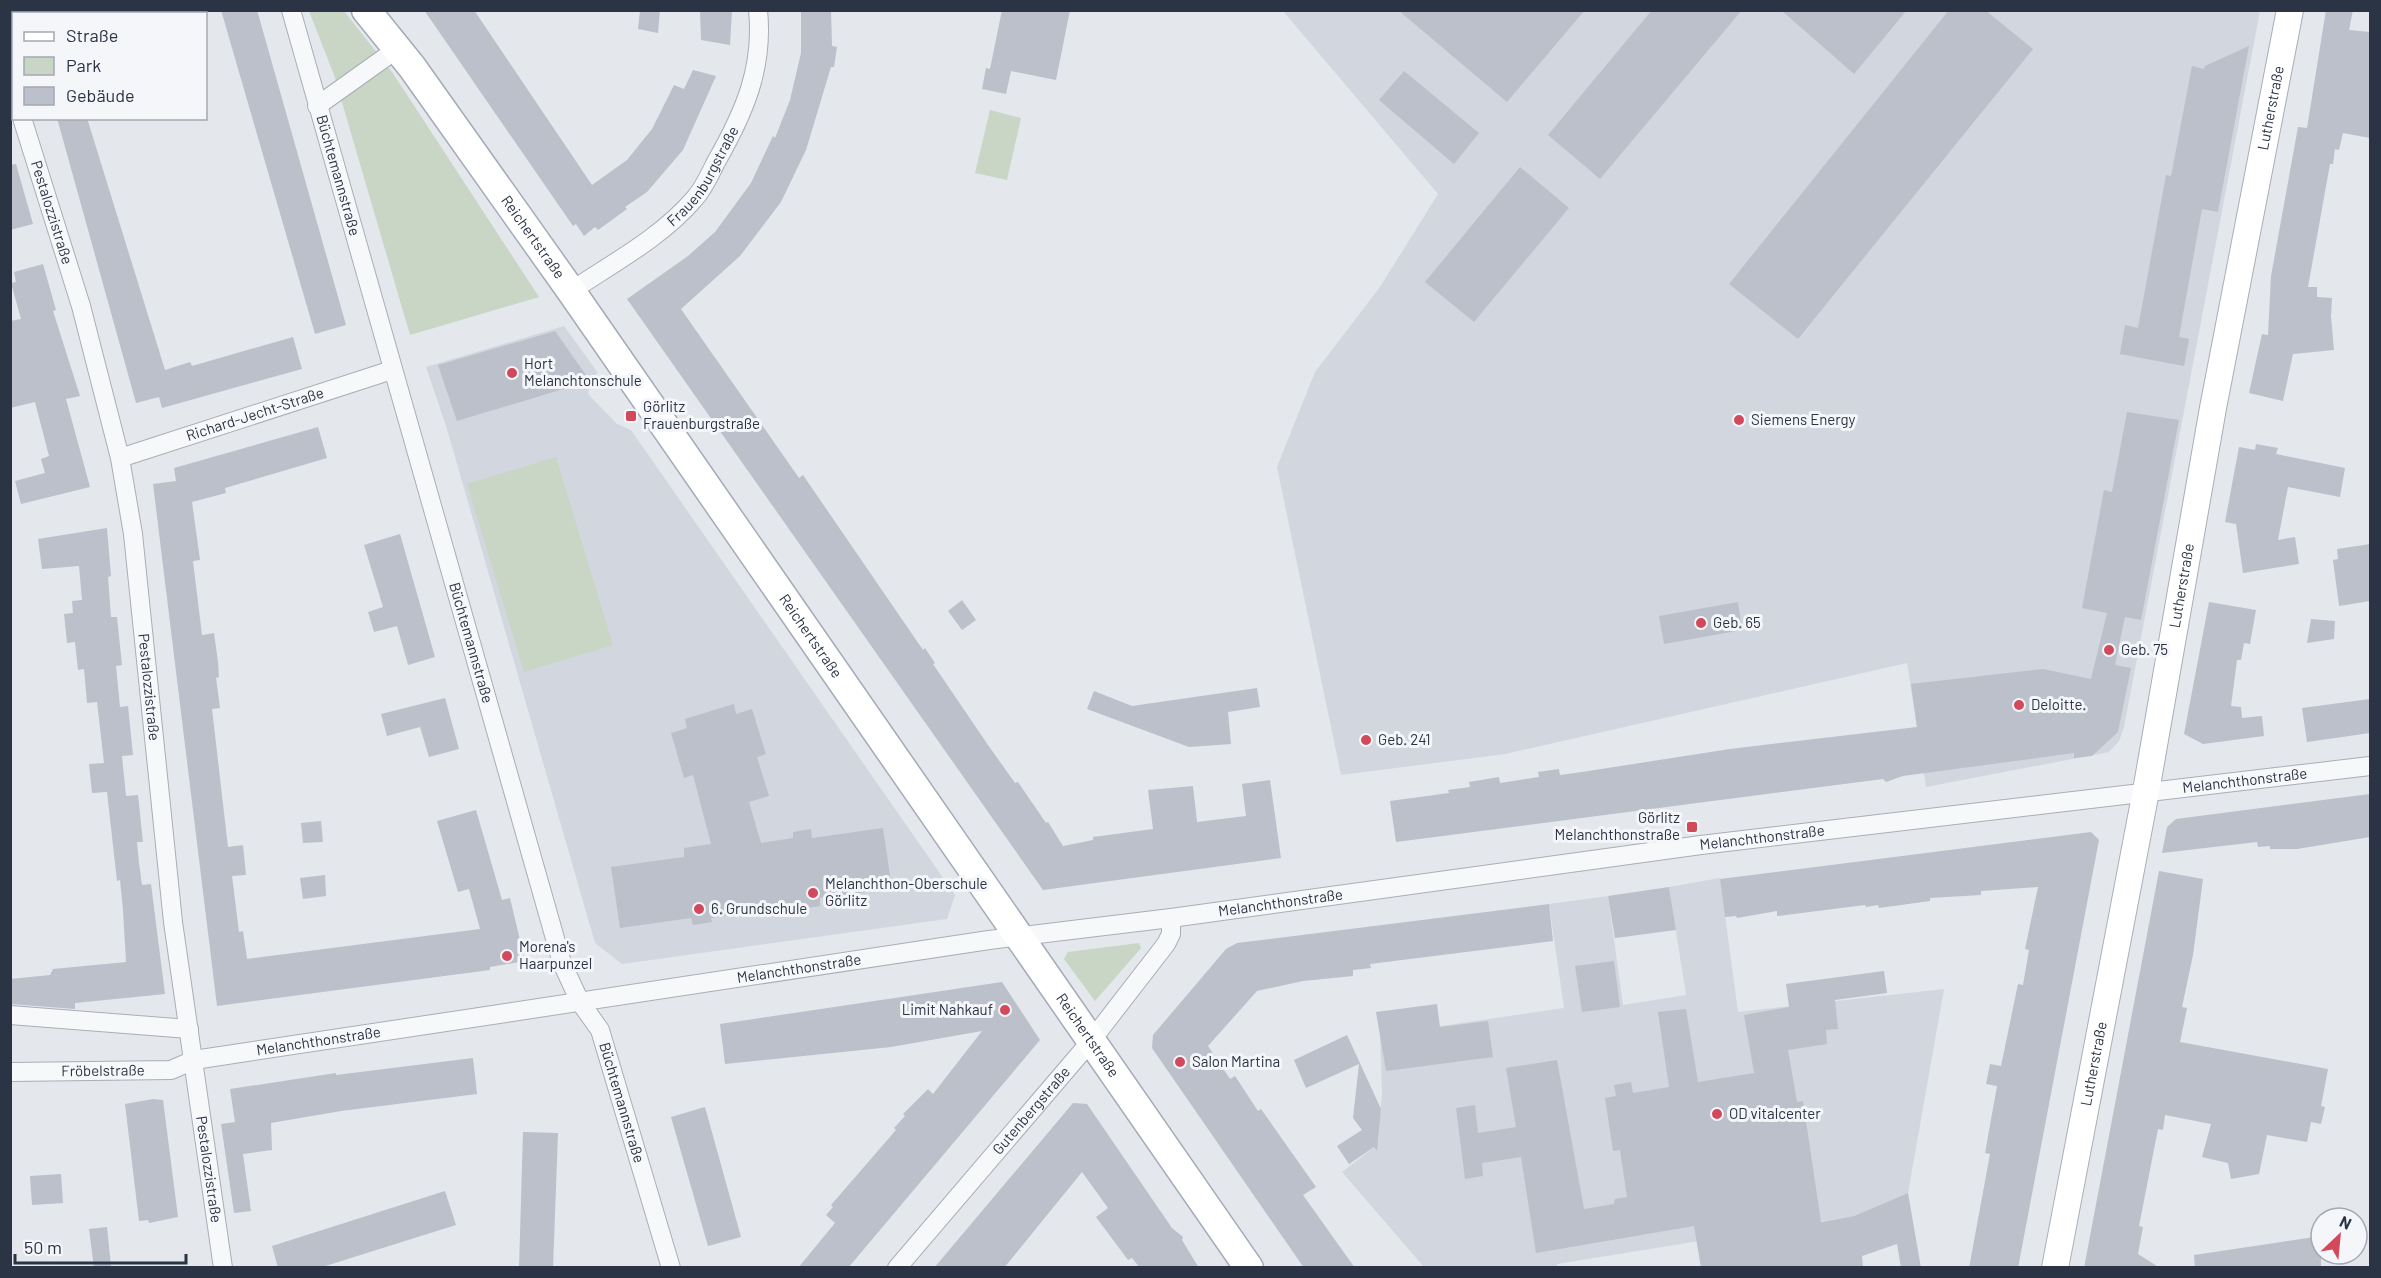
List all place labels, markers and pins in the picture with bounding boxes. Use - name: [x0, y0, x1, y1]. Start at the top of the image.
- place label: Hort Melanchtonschule: [524, 354, 642, 389]
- marker: Hort Melanchtonschule: [505, 366, 519, 380]
- place label: Görlitz Frauenburgstraße: [643, 397, 760, 432]
- marker: Görlitz Frauenburgstraße: [624, 409, 638, 423]
- place label: Siemens Energy: [1751, 410, 1856, 428]
- marker: Siemens Energy: [1732, 413, 1746, 427]
- place label: Geb. 65: [1713, 613, 1761, 631]
- marker: Geb. 65: [1694, 616, 1708, 630]
- place label: Geb. 75: [2121, 640, 2168, 658]
- marker: Geb. 75: [2102, 643, 2116, 657]
- place label: Deloitte.: [2031, 695, 2086, 713]
- marker: Deloitte.: [2012, 698, 2026, 712]
- place label: Geb. 241: [1378, 730, 1430, 748]
- marker: Geb. 241: [1359, 733, 1373, 747]
- place label: Görlitz Melanchthonstraße: [1554, 808, 1680, 843]
- marker: Görlitz Melanchthonstraße: [1685, 820, 1699, 834]
- place label: Melanchthon-Oberschule Görlitz: [825, 874, 988, 909]
- marker: Melanchthon-Oberschule Görlitz: [806, 886, 820, 900]
- place label: 6. Grundschule: [711, 899, 807, 917]
- marker: 6. Grundschule: [692, 902, 706, 916]
- place label: Morena's Haarpunzel: [519, 937, 592, 972]
- marker: Morena's Haarpunzel: [500, 949, 514, 963]
- place label: Limit Nahkauf: [902, 1000, 993, 1018]
- marker: Limit Nahkauf: [998, 1003, 1012, 1017]
- place label: Salon Martina: [1192, 1052, 1280, 1070]
- marker: Salon Martina: [1173, 1055, 1187, 1069]
- place label: OD vitalcenter: [1729, 1104, 1821, 1122]
- marker: OD vitalcenter: [1710, 1107, 1724, 1121]

